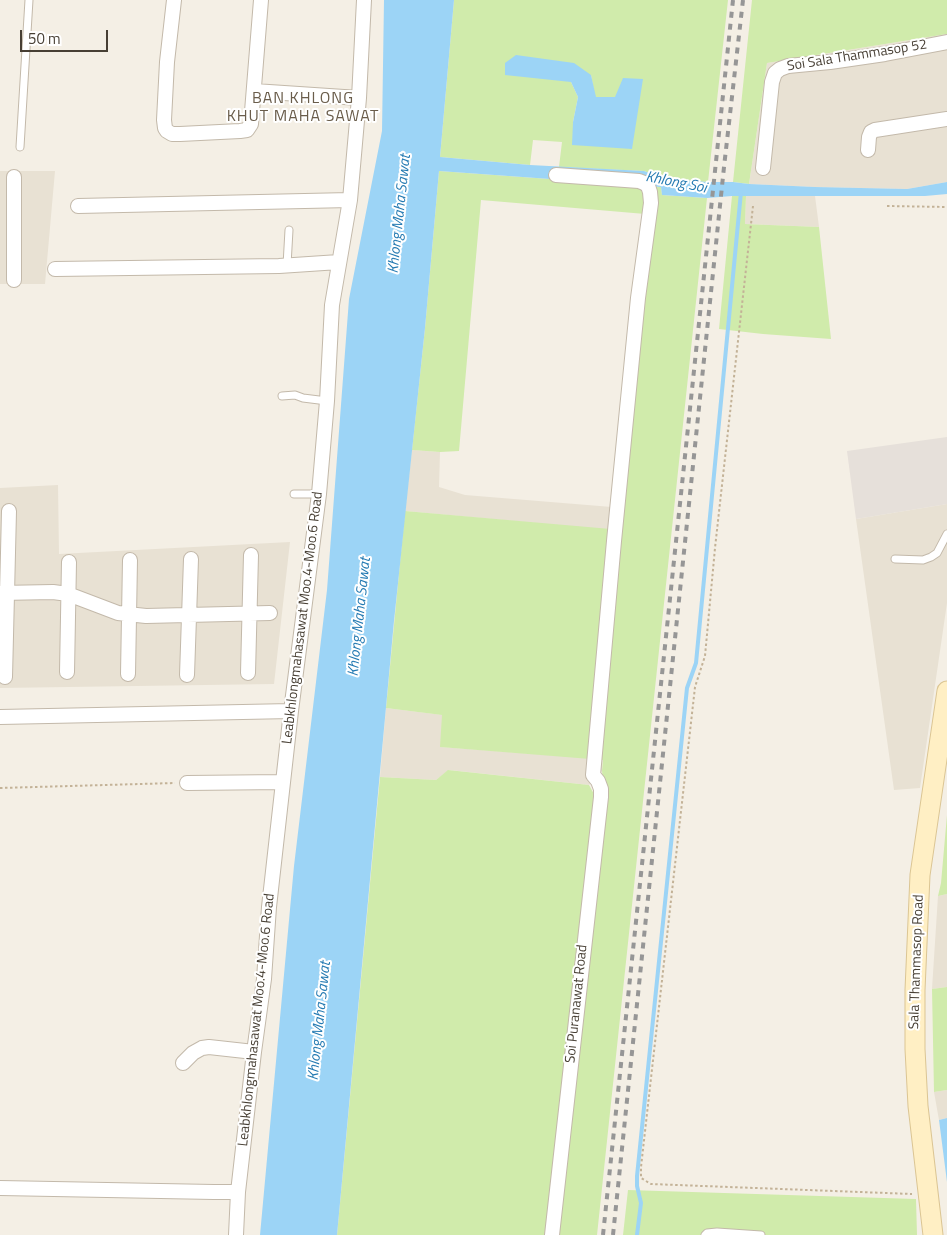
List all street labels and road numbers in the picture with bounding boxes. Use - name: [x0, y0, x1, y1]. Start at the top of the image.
- street label: Soi Sala Thammasop 52: [786, 37, 928, 75]
- street label: Leabkhlongmahasawat Moo.4-Moo.6 Road: [279, 491, 327, 745]
- street label: Leabkhlongmahasawat Moo.4-Moo.6 Road: [235, 893, 279, 1147]
- street label: Sala Thammasop Road: [906, 894, 928, 1030]
- street label: Soi Puranawat Road: [562, 944, 592, 1064]

